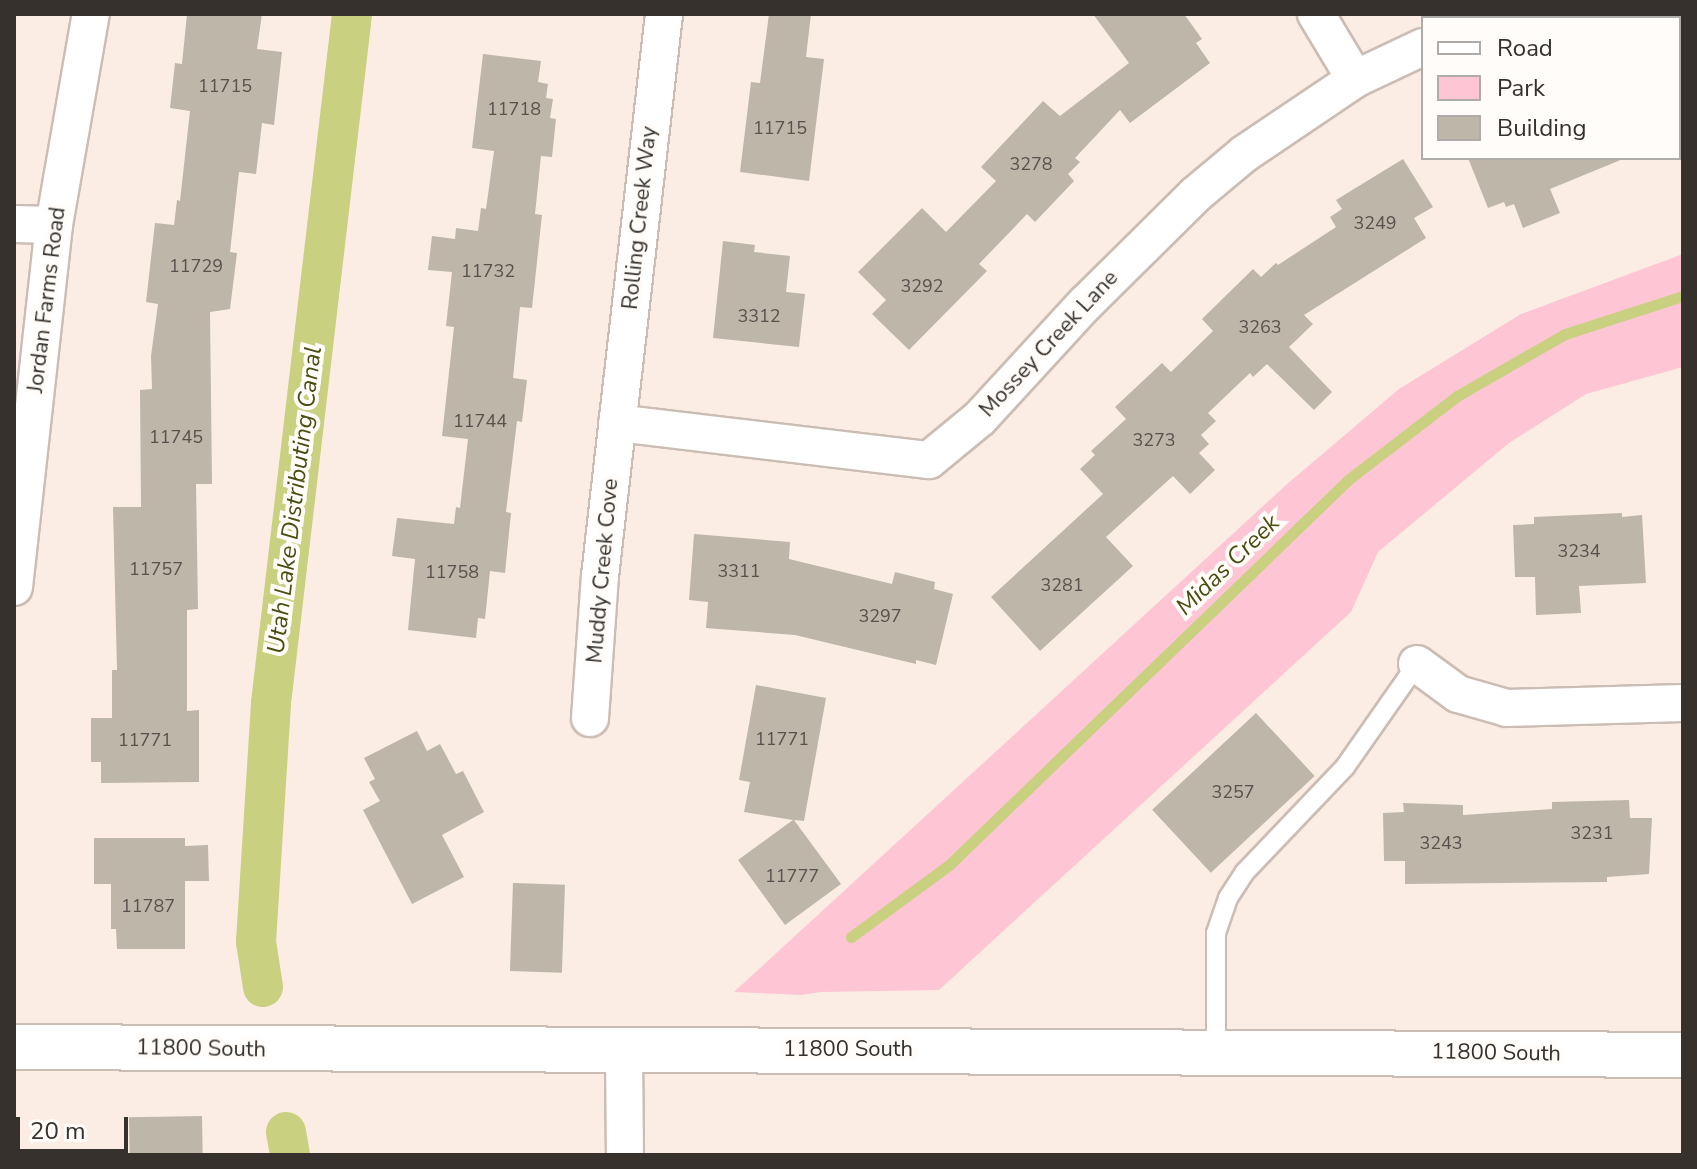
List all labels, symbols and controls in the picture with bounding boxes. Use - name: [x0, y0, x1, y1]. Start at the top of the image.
- legend: [1421, 16, 1681, 160]
- text: Road: [1497, 32, 1553, 64]
- text: Park: [1497, 72, 1545, 104]
- house number: 11715: [198, 75, 252, 97]
- house number: 11718: [487, 98, 541, 120]
- text: Building: [1497, 112, 1587, 144]
- house number: 11715: [753, 117, 807, 139]
- street label: Rolling Creek Way: [617, 125, 663, 311]
- house number: 3278: [1009, 153, 1053, 175]
- street label: Jordan Farms Road: [22, 206, 72, 394]
- house number: 3249: [1353, 212, 1397, 234]
- house number: 11729: [169, 255, 223, 277]
- house number: 11732: [461, 260, 515, 282]
- street label: Mossey Creek Lane: [974, 265, 1124, 423]
- house number: 3292: [900, 275, 944, 297]
- house number: 3312: [737, 305, 781, 327]
- house number: 3263: [1238, 316, 1282, 338]
- water label: Utah Lake Distributing Canal: [262, 345, 328, 655]
- house number: 11744: [453, 410, 507, 432]
- house number: 11745: [149, 426, 203, 448]
- house number: 3273: [1132, 429, 1176, 451]
- street label: Muddy Creek Cove: [582, 478, 624, 664]
- water label: Midas Creek: [1170, 509, 1286, 621]
- house number: 3234: [1557, 540, 1601, 562]
- house number: 11757: [129, 558, 183, 580]
- house number: 3311: [717, 560, 761, 582]
- house number: 11758: [425, 561, 479, 583]
- house number: 3281: [1040, 574, 1084, 596]
- house number: 3297: [858, 605, 902, 627]
- house number: 11771: [755, 728, 809, 750]
- house number: 11771: [118, 729, 172, 751]
- house number: 3257: [1211, 781, 1255, 803]
- house number: 3231: [1570, 822, 1614, 844]
- house number: 3243: [1419, 832, 1463, 854]
- house number: 11777: [765, 865, 819, 887]
- house number: 11787: [121, 895, 175, 917]
- street label: 11800 South: [136, 1035, 266, 1063]
- street label: 11800 South: [783, 1037, 913, 1063]
- street label: 11800 South: [1431, 1039, 1561, 1067]
- scale bar: [20, 1101, 132, 1151]
- text: 20 m: [30, 1115, 86, 1147]

